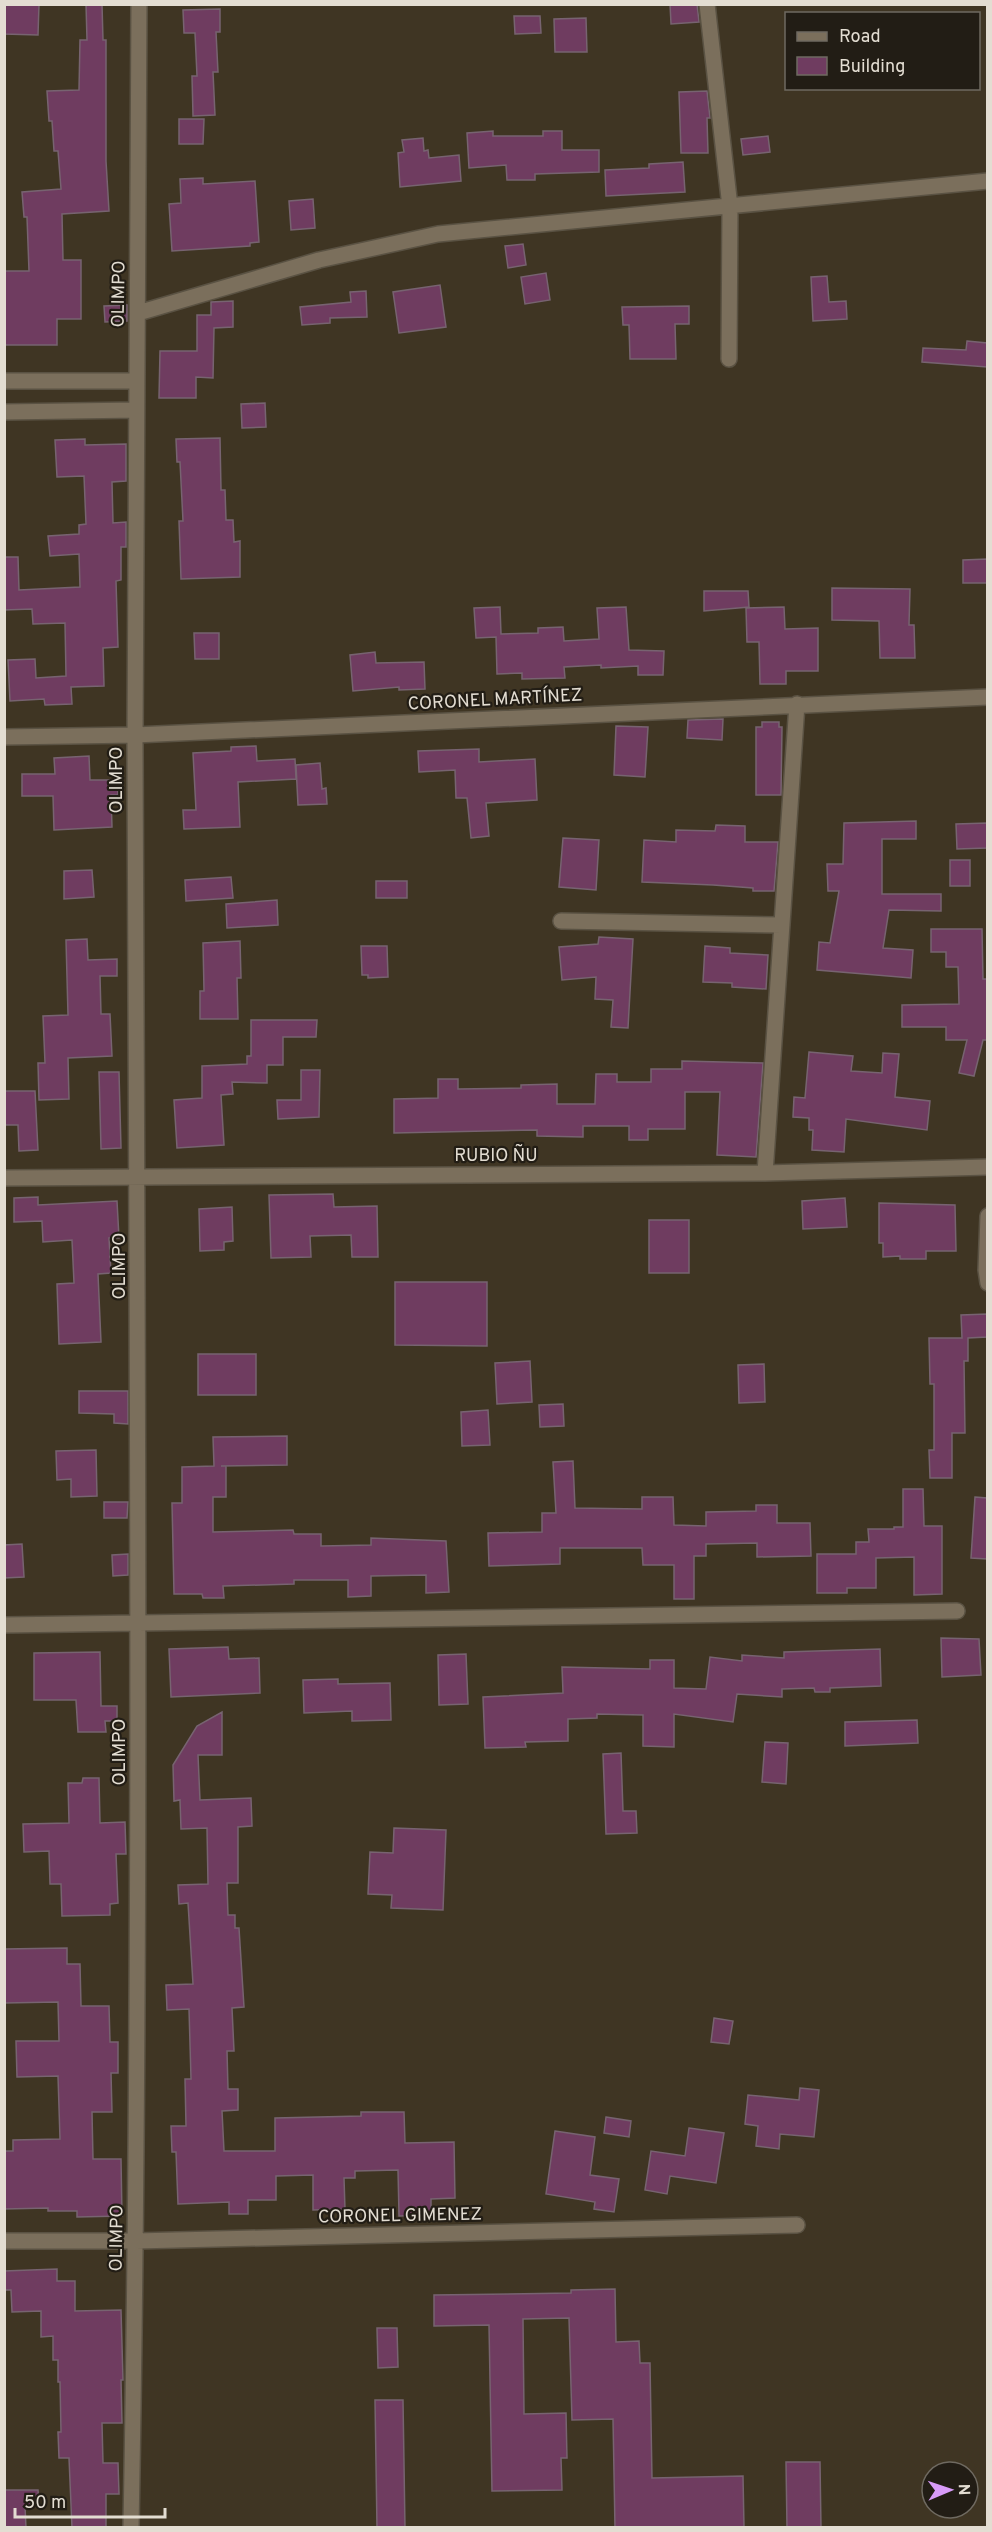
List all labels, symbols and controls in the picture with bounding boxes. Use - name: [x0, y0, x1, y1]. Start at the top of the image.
- legend: [785, 12, 980, 90]
- text: Road: [839, 26, 881, 49]
- text: Building: [839, 56, 905, 79]
- street label: OLIMPO: [107, 260, 132, 328]
- street label: CORONEL MARTÍNEZ: [407, 682, 583, 717]
- street label: OLIMPO: [106, 746, 129, 814]
- street label: RUBIO ÑU: [454, 1143, 538, 1168]
- street label: OLIMPO: [109, 1232, 132, 1300]
- street label: OLIMPO: [109, 1718, 132, 1786]
- street label: OLIMPO: [105, 2204, 130, 2272]
- street label: CORONEL GIMENEZ: [318, 2204, 482, 2229]
- north arrow: [920, 2460, 980, 2520]
- scale bar: [15, 2481, 165, 2519]
- text: N: [953, 2483, 973, 2496]
- text: 50 m: [24, 2492, 66, 2515]

